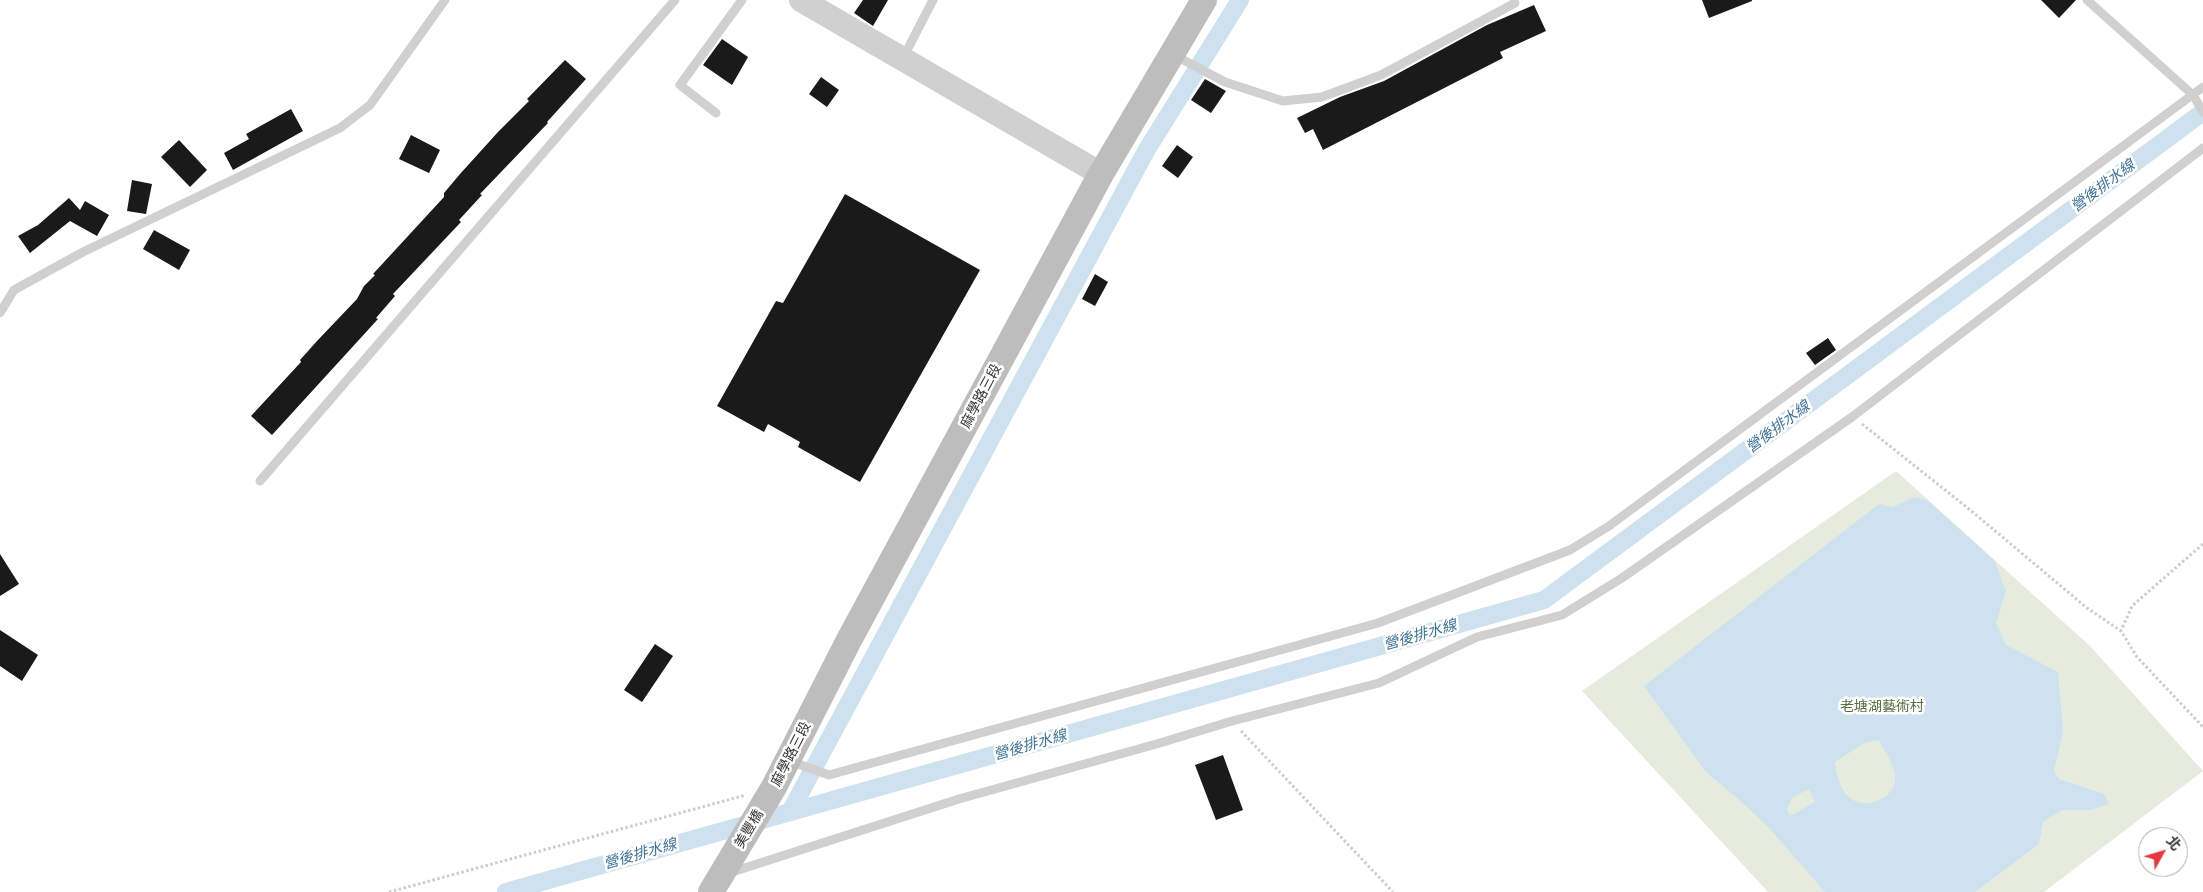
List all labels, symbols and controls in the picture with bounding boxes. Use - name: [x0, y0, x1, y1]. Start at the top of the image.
- water label: 營後排水線: [2068, 156, 2138, 216]
- street label: 麻學路三段: [957, 361, 1005, 431]
- water label: 營後排水線: [1743, 397, 1813, 457]
- water label: 營後排水線: [1381, 616, 1459, 654]
- park label: 老塘湖藝術村: [1840, 699, 1924, 715]
- street label: 麻學路三段: [768, 719, 814, 789]
- water label: 營後排水線: [991, 726, 1069, 764]
- street label: 美豐橋: [731, 807, 767, 851]
- north arrow: [2138, 827, 2188, 877]
- text: 北: [2163, 833, 2185, 854]
- water label: 營後排水線: [601, 835, 679, 873]

